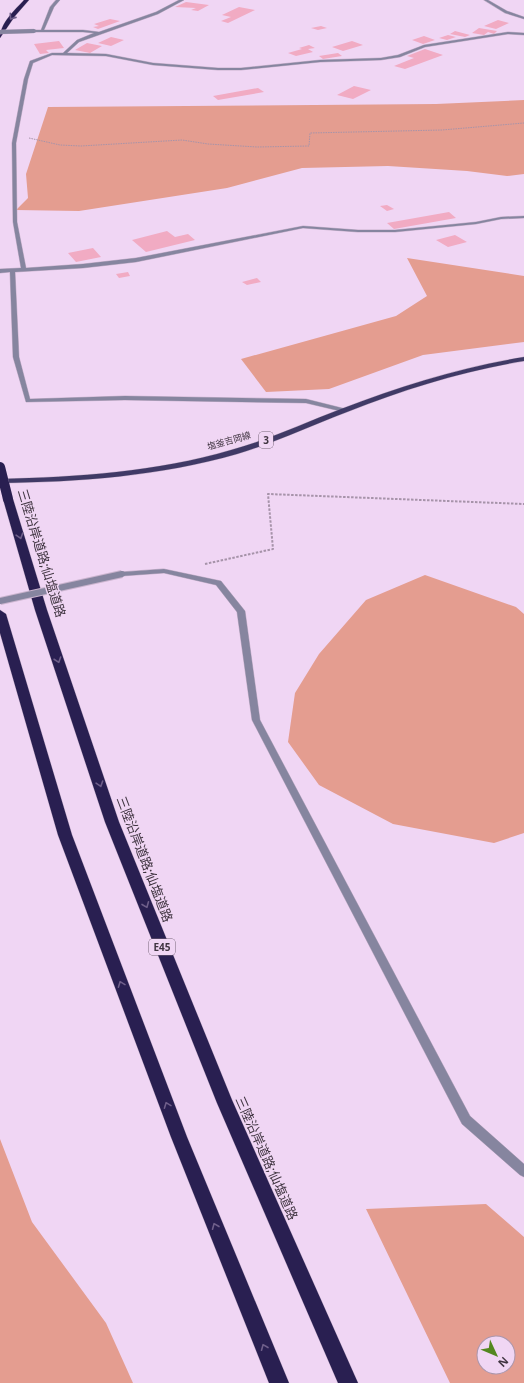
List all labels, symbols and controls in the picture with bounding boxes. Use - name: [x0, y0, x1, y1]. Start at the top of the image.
- one-way arrow: [9, 13, 17, 20]
- street label: 塩釜吉岡線: [205, 428, 253, 453]
- road number: 3: [259, 432, 273, 448]
- street label: 三陸沿岸道路;仙塩道路: [14, 487, 70, 619]
- one-way arrow: [15, 533, 24, 540]
- one-way arrow: [54, 657, 62, 664]
- one-way arrow: [95, 780, 103, 787]
- street label: 三陸沿岸道路;仙塩道路: [113, 793, 177, 925]
- one-way arrow: [141, 902, 149, 909]
- road number: E45: [149, 939, 175, 955]
- one-way arrow: [118, 980, 126, 987]
- street label: 三陸沿岸道路;仙塩道路: [232, 1093, 302, 1223]
- one-way arrow: [164, 1102, 172, 1109]
- one-way arrow: [212, 1223, 220, 1230]
- north arrow: [476, 1335, 516, 1375]
- one-way arrow: [261, 1343, 269, 1351]
- text: N: [495, 1354, 512, 1371]

